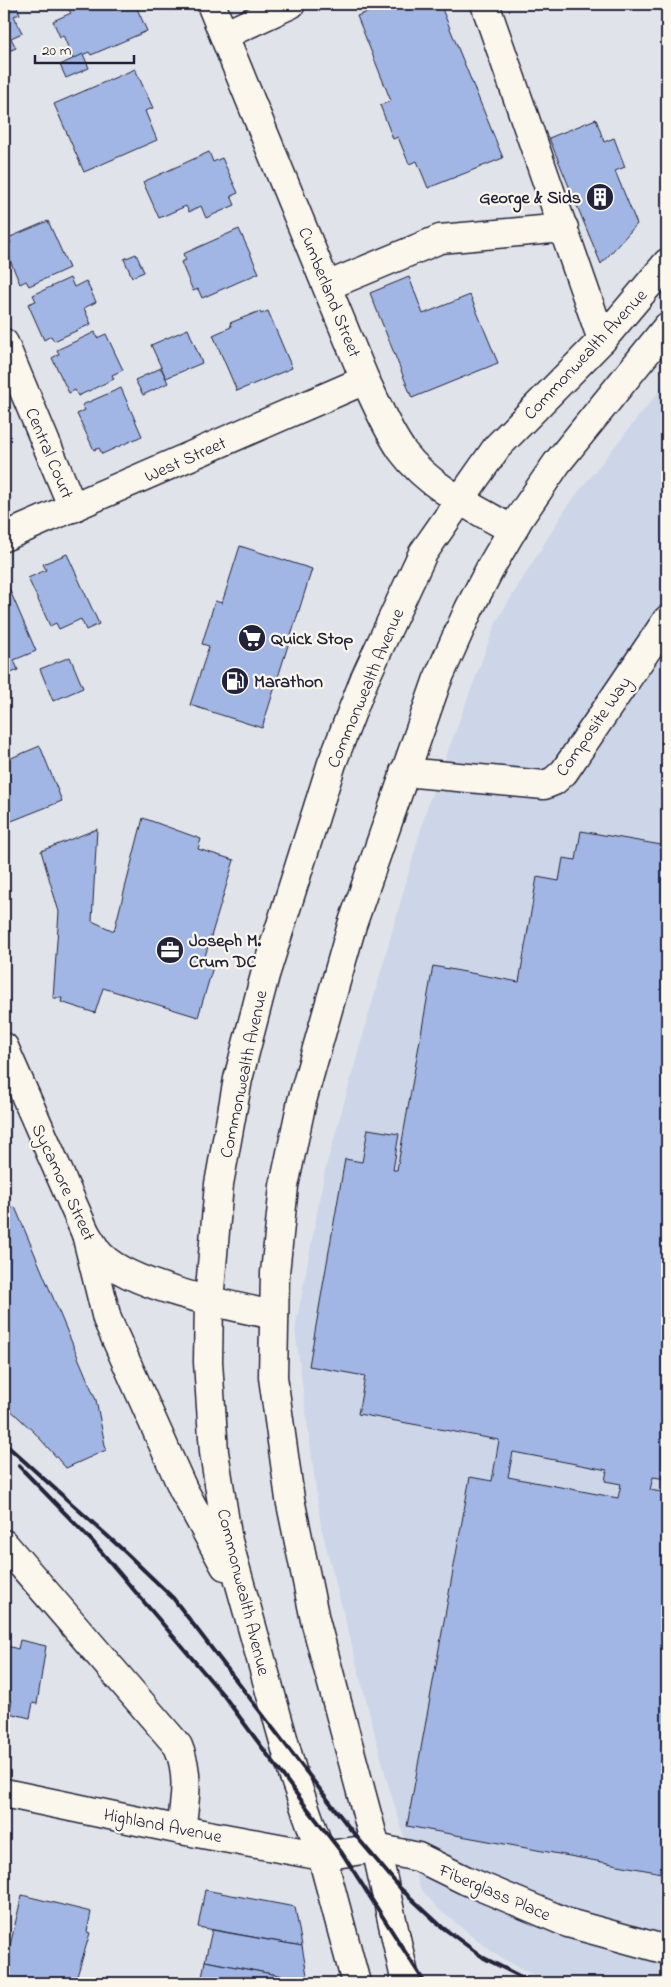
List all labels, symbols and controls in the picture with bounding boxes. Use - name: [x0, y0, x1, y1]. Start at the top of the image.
- scale bar: [35, 32, 134, 64]
- text: 20 m: [42, 40, 72, 62]
- building icon: George & Sids: [585, 182, 615, 212]
- place label: George & Sids: [479, 186, 581, 213]
- street label: Cumberland Street: [290, 224, 366, 362]
- street label: Commonwealth Avenue: [519, 283, 655, 427]
- street label: Central Court: [17, 404, 79, 503]
- street label: West Street: [141, 431, 231, 490]
- street label: Commonwealth Avenue: [321, 604, 413, 773]
- supermarket icon: Quick Stop: [237, 623, 267, 653]
- place label: Quick Stop: [271, 627, 353, 653]
- fuel station icon: Marathon: [220, 666, 250, 696]
- place label: Marathon: [254, 670, 323, 696]
- street label: Composite Way: [550, 672, 639, 783]
- place label: Joseph M. Crum DC: [189, 929, 262, 976]
- office icon: Joseph M. Crum DC: [155, 935, 185, 965]
- street label: Commonwealth Avenue: [214, 987, 276, 1161]
- street label: Sycamore Street: [24, 1120, 101, 1246]
- street label: Commonwealth Avenue: [209, 1506, 276, 1679]
- street label: Highland Avenue: [101, 1803, 225, 1852]
- street label: Fiberglass Place: [433, 1858, 555, 1930]

